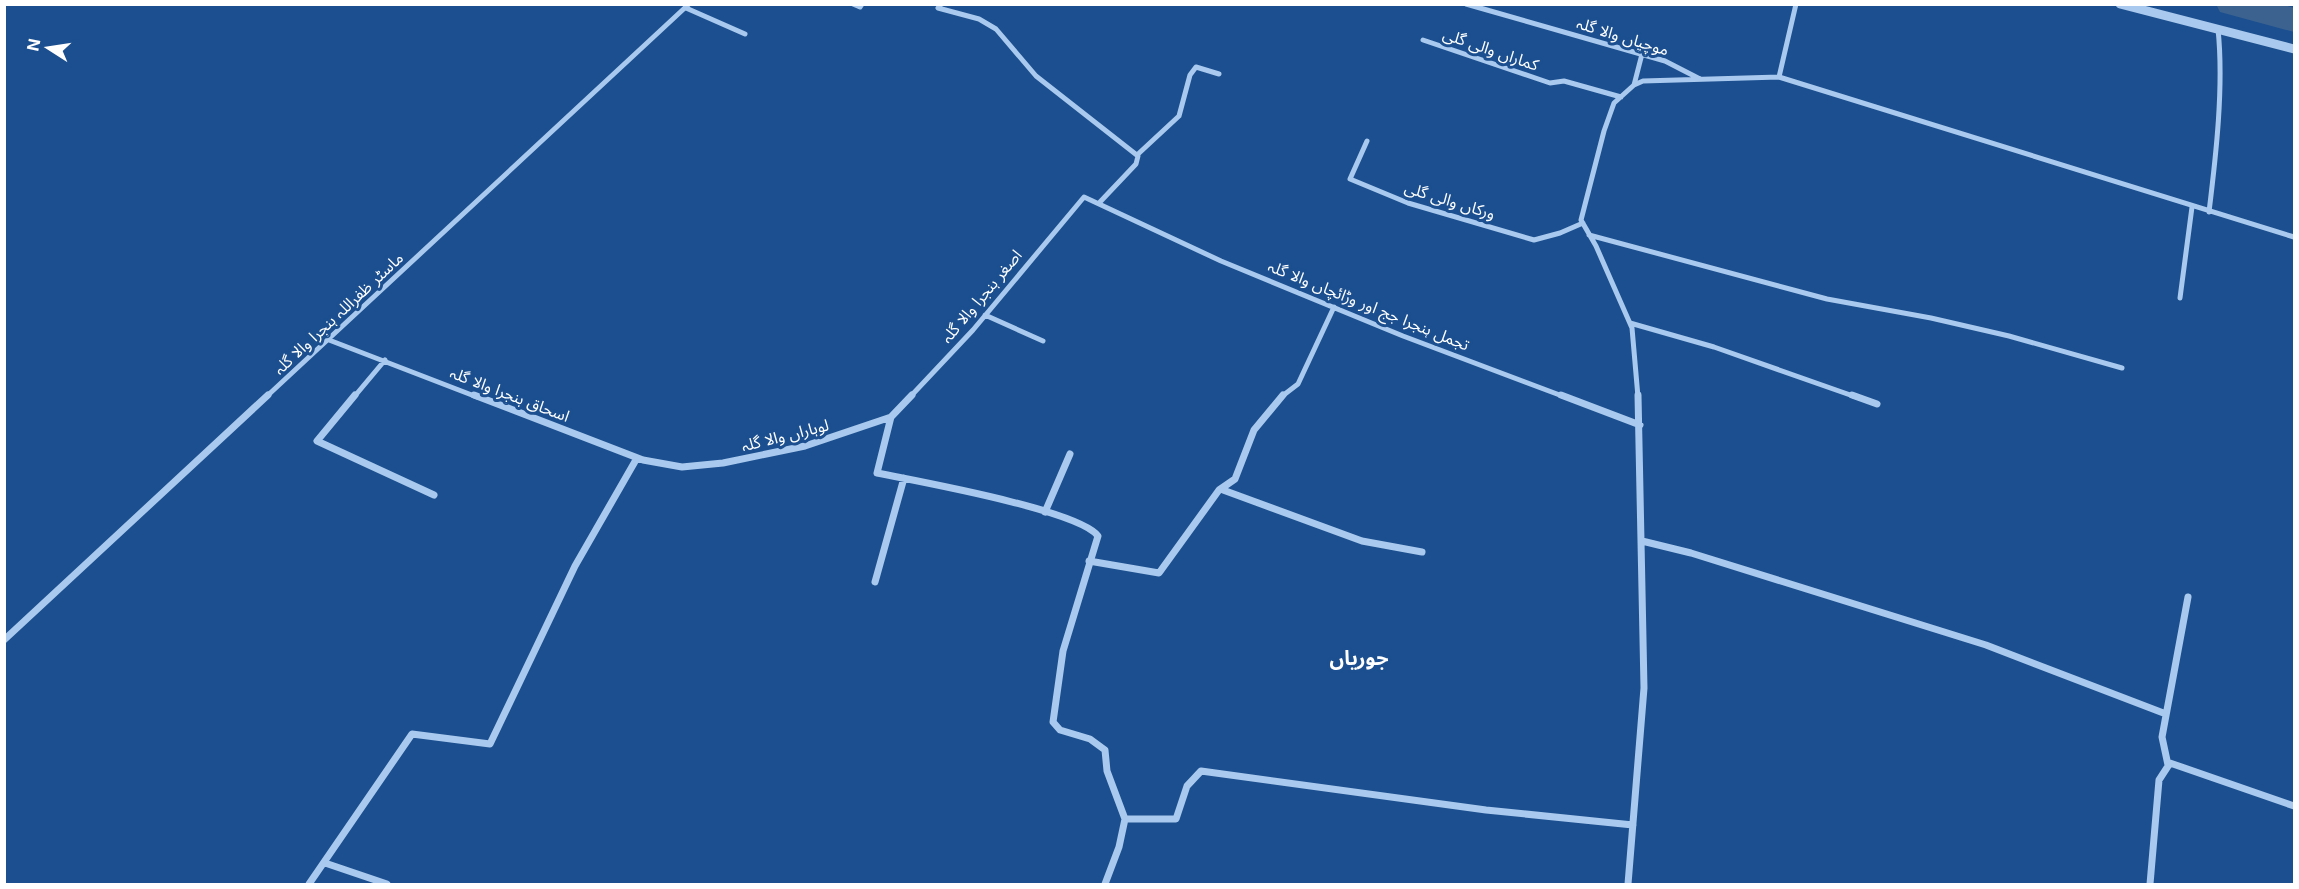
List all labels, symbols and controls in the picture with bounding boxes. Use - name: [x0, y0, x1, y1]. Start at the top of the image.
- street label: موچیاں والا گلہ: [1574, 13, 1671, 60]
- north arrow: [18, 18, 78, 78]
- street label: کماراں والی گلی: [1441, 23, 1542, 75]
- text: N: [22, 37, 44, 53]
- street label: ورکاں والی گلی: [1402, 177, 1498, 223]
- street label: اصغر ہنجرا والا گلہ: [936, 245, 1026, 347]
- street label: ماسٹر ظفراللہ ہنجرا والا گلہ: [269, 248, 407, 378]
- street label: تجمل ہنجرا جج اور وڑائچاں والا گلہ: [1264, 255, 1473, 357]
- street label: اسحاق ہنجرا والا گلہ: [448, 362, 572, 426]
- street label: لوہاراں والا گلہ: [739, 415, 831, 455]
- district label: جوریاں: [1330, 646, 1389, 670]

